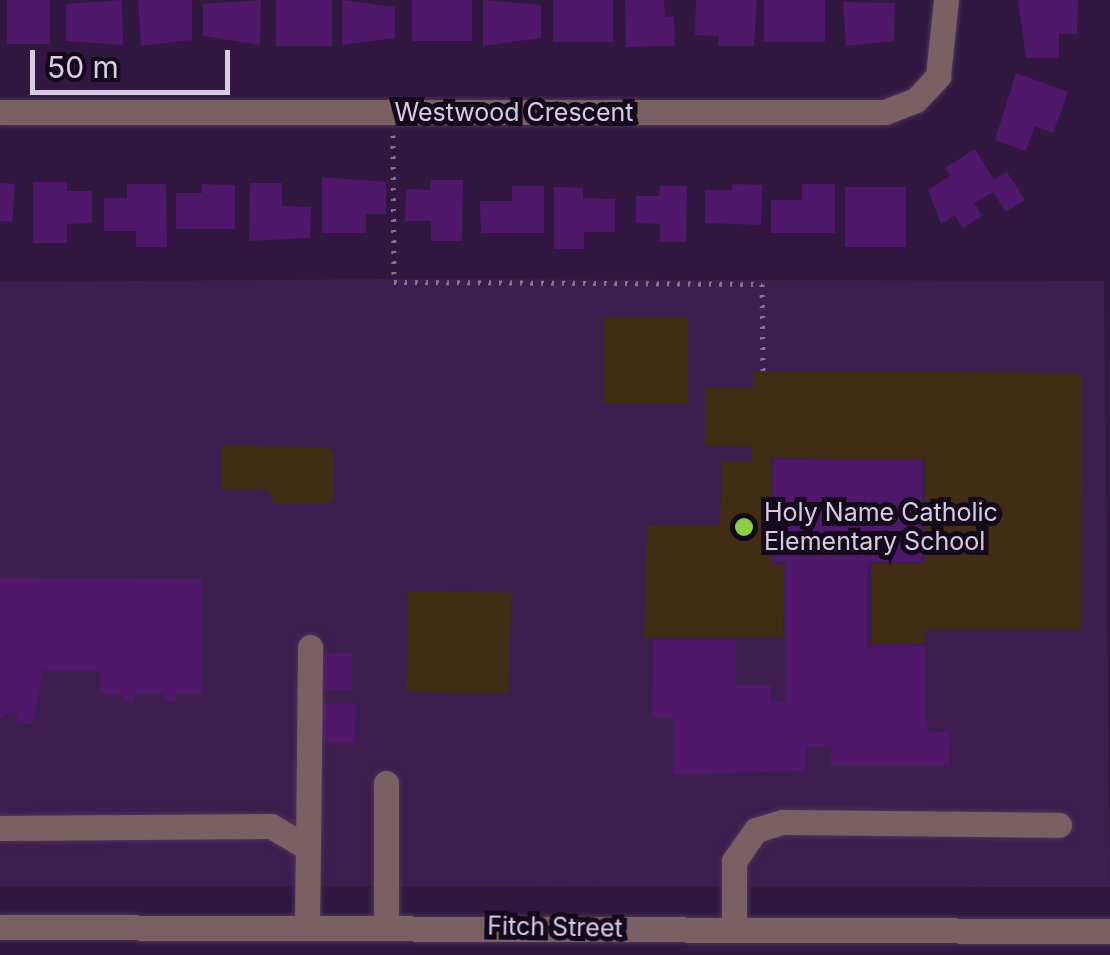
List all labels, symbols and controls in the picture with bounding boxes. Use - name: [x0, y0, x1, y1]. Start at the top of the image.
- scale bar: [35, 30, 235, 92]
- text: 50 m: [47, 49, 119, 85]
- street label: Westwood Crescent: [395, 97, 633, 127]
- place label: Holy Name Catholic Elementary School: [764, 498, 998, 557]
- marker: Holy Name Catholic Elementary School: [733, 516, 755, 538]
- street label: Fitch Street: [487, 911, 623, 943]

